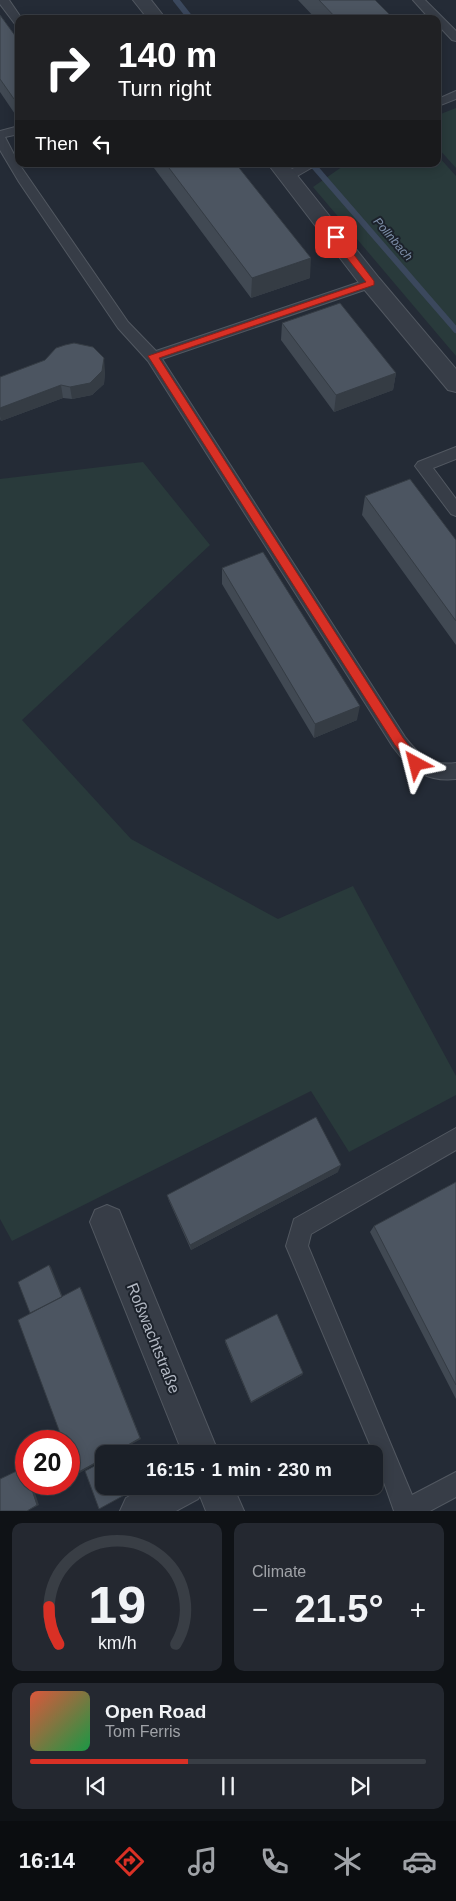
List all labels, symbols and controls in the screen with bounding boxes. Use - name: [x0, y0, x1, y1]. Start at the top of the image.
- icon: right: [35, 35, 100, 100]
- text: 140 m: [118, 35, 217, 74]
- text: Turn right: [118, 76, 211, 101]
- icon: left: [88, 130, 116, 158]
- text: Then: [35, 133, 78, 154]
- water label: Pollnbach: [370, 215, 416, 264]
- pin: [315, 216, 357, 258]
- icon: arrive: [322, 223, 350, 251]
- position arrow: [389, 737, 441, 789]
- street label: Roßwachtstraße: [124, 1281, 183, 1396]
- speed limit sign: 20: [15, 1430, 80, 1495]
- text: 16:15 · 1 min · 230 m: [146, 1459, 332, 1480]
- text: Climate: [252, 1563, 306, 1580]
- text: 19: [88, 1576, 146, 1634]
- text: 21.5°: [294, 1588, 384, 1630]
- text: −: [252, 1594, 268, 1625]
- text: +: [410, 1594, 426, 1625]
- text: km/h: [98, 1633, 136, 1653]
- text: Open Road: [105, 1701, 206, 1722]
- text: Tom Ferris: [105, 1723, 181, 1740]
- icon: previous: [82, 1772, 110, 1800]
- icon: pause: [214, 1772, 242, 1800]
- icon: next: [346, 1772, 374, 1800]
- icon: directions: [112, 1844, 147, 1879]
- icon: music: [185, 1844, 220, 1879]
- icon: phone: [257, 1844, 292, 1879]
- icon: climate: [330, 1844, 365, 1879]
- icon: car: [402, 1844, 437, 1879]
- text: 16:14: [19, 1848, 75, 1873]

